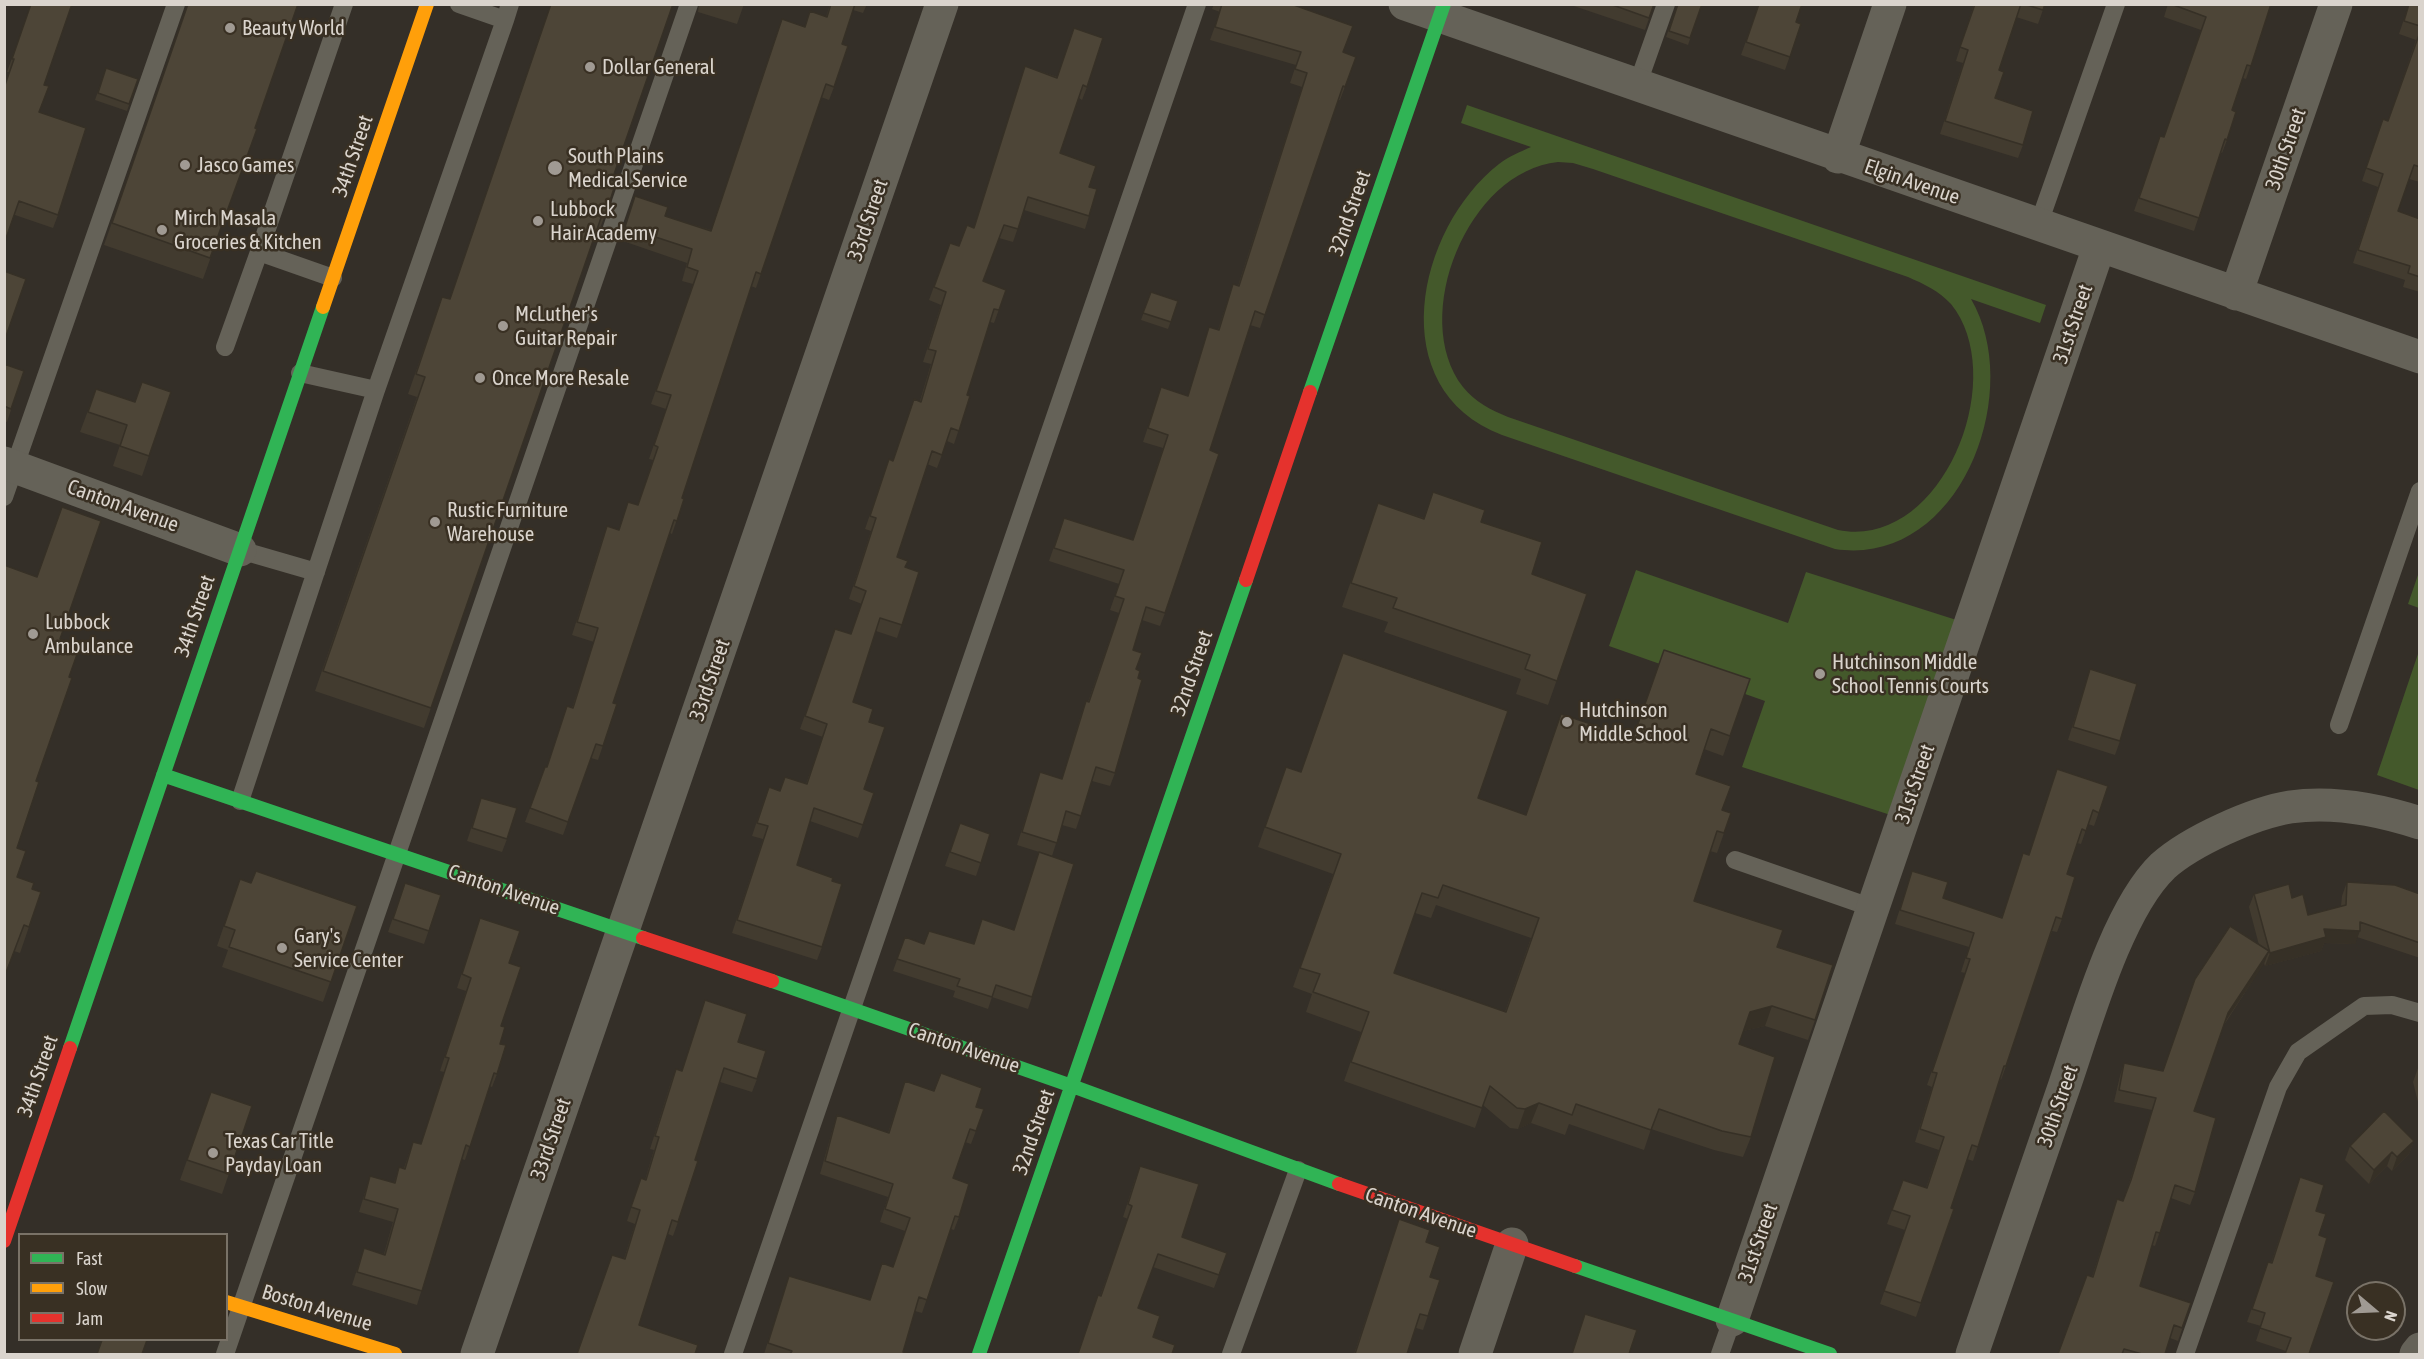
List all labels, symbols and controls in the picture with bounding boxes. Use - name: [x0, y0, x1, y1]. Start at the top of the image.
- place label: Beauty World: [242, 15, 345, 41]
- marker: Beauty World: [223, 21, 237, 35]
- place label: Dollar General: [602, 54, 715, 80]
- marker: Dollar General: [583, 60, 597, 74]
- street label: 30th Street: [2260, 105, 2312, 193]
- street label: 34th Street: [327, 112, 379, 200]
- place label: South Plains Medical Service: [568, 143, 688, 193]
- place label: Jasco Games: [197, 152, 294, 178]
- street label: Elgin Avenue: [1861, 154, 1963, 210]
- marker: Jasco Games: [178, 158, 192, 172]
- marker: South Plains Medical Service: [546, 159, 564, 177]
- street label: 32nd Street: [1324, 167, 1376, 259]
- street label: 33rd Street: [842, 176, 894, 264]
- place label: Lubbock Hair Academy: [550, 196, 657, 246]
- place label: Mirch Masala Groceries & Kitchen: [174, 205, 322, 255]
- marker: Lubbock Hair Academy: [531, 214, 545, 228]
- marker: Mirch Masala Groceries & Kitchen: [155, 223, 169, 237]
- street label: 31st Street: [2048, 281, 2098, 367]
- place label: McLuther's Guitar Repair: [515, 301, 617, 351]
- marker: McLuther's Guitar Repair: [496, 319, 510, 333]
- place label: Once More Resale: [492, 365, 629, 391]
- marker: Once More Resale: [473, 371, 487, 385]
- street label: Canton Avenue: [64, 474, 182, 538]
- place label: Rustic Furniture Warehouse: [447, 497, 568, 547]
- marker: Rustic Furniture Warehouse: [428, 515, 442, 529]
- street label: 34th Street: [169, 572, 221, 660]
- place label: Lubbock Ambulance: [45, 609, 133, 659]
- marker: Lubbock Ambulance: [26, 627, 40, 641]
- street label: 32nd Street: [1166, 627, 1218, 719]
- street label: 33rd Street: [684, 636, 736, 724]
- place label: Hutchinson Middle School Tennis Courts: [1832, 649, 1989, 699]
- marker: Hutchinson Middle School Tennis Courts: [1813, 667, 1827, 681]
- place label: Hutchinson Middle School: [1579, 697, 1688, 747]
- marker: Hutchinson Middle School: [1560, 715, 1574, 729]
- street label: 31st Street: [1890, 741, 1940, 827]
- street label: Canton Avenue: [445, 859, 563, 921]
- place label: Gary's Service Center: [294, 923, 403, 973]
- marker: Gary's Service Center: [275, 941, 289, 955]
- street label: Canton Avenue: [905, 1017, 1023, 1079]
- street label: 34th Street: [12, 1032, 64, 1120]
- street label: 30th Street: [2032, 1062, 2084, 1150]
- street label: 32nd Street: [1008, 1086, 1060, 1178]
- street label: 33rd Street: [525, 1095, 577, 1183]
- place label: Texas Car Title Payday Loan: [225, 1128, 334, 1178]
- marker: Texas Car Title Payday Loan: [206, 1146, 220, 1160]
- street label: Canton Avenue: [1362, 1182, 1480, 1244]
- street label: 31st Street: [1733, 1200, 1783, 1286]
- legend: [18, 1233, 228, 1341]
- text: Fast: [76, 1248, 103, 1269]
- text: Slow: [76, 1278, 107, 1299]
- street label: Boston Avenue: [259, 1279, 375, 1337]
- north arrow: [2346, 1281, 2406, 1341]
- text: Jam: [76, 1308, 103, 1329]
- text: N: [2381, 1309, 2401, 1324]

